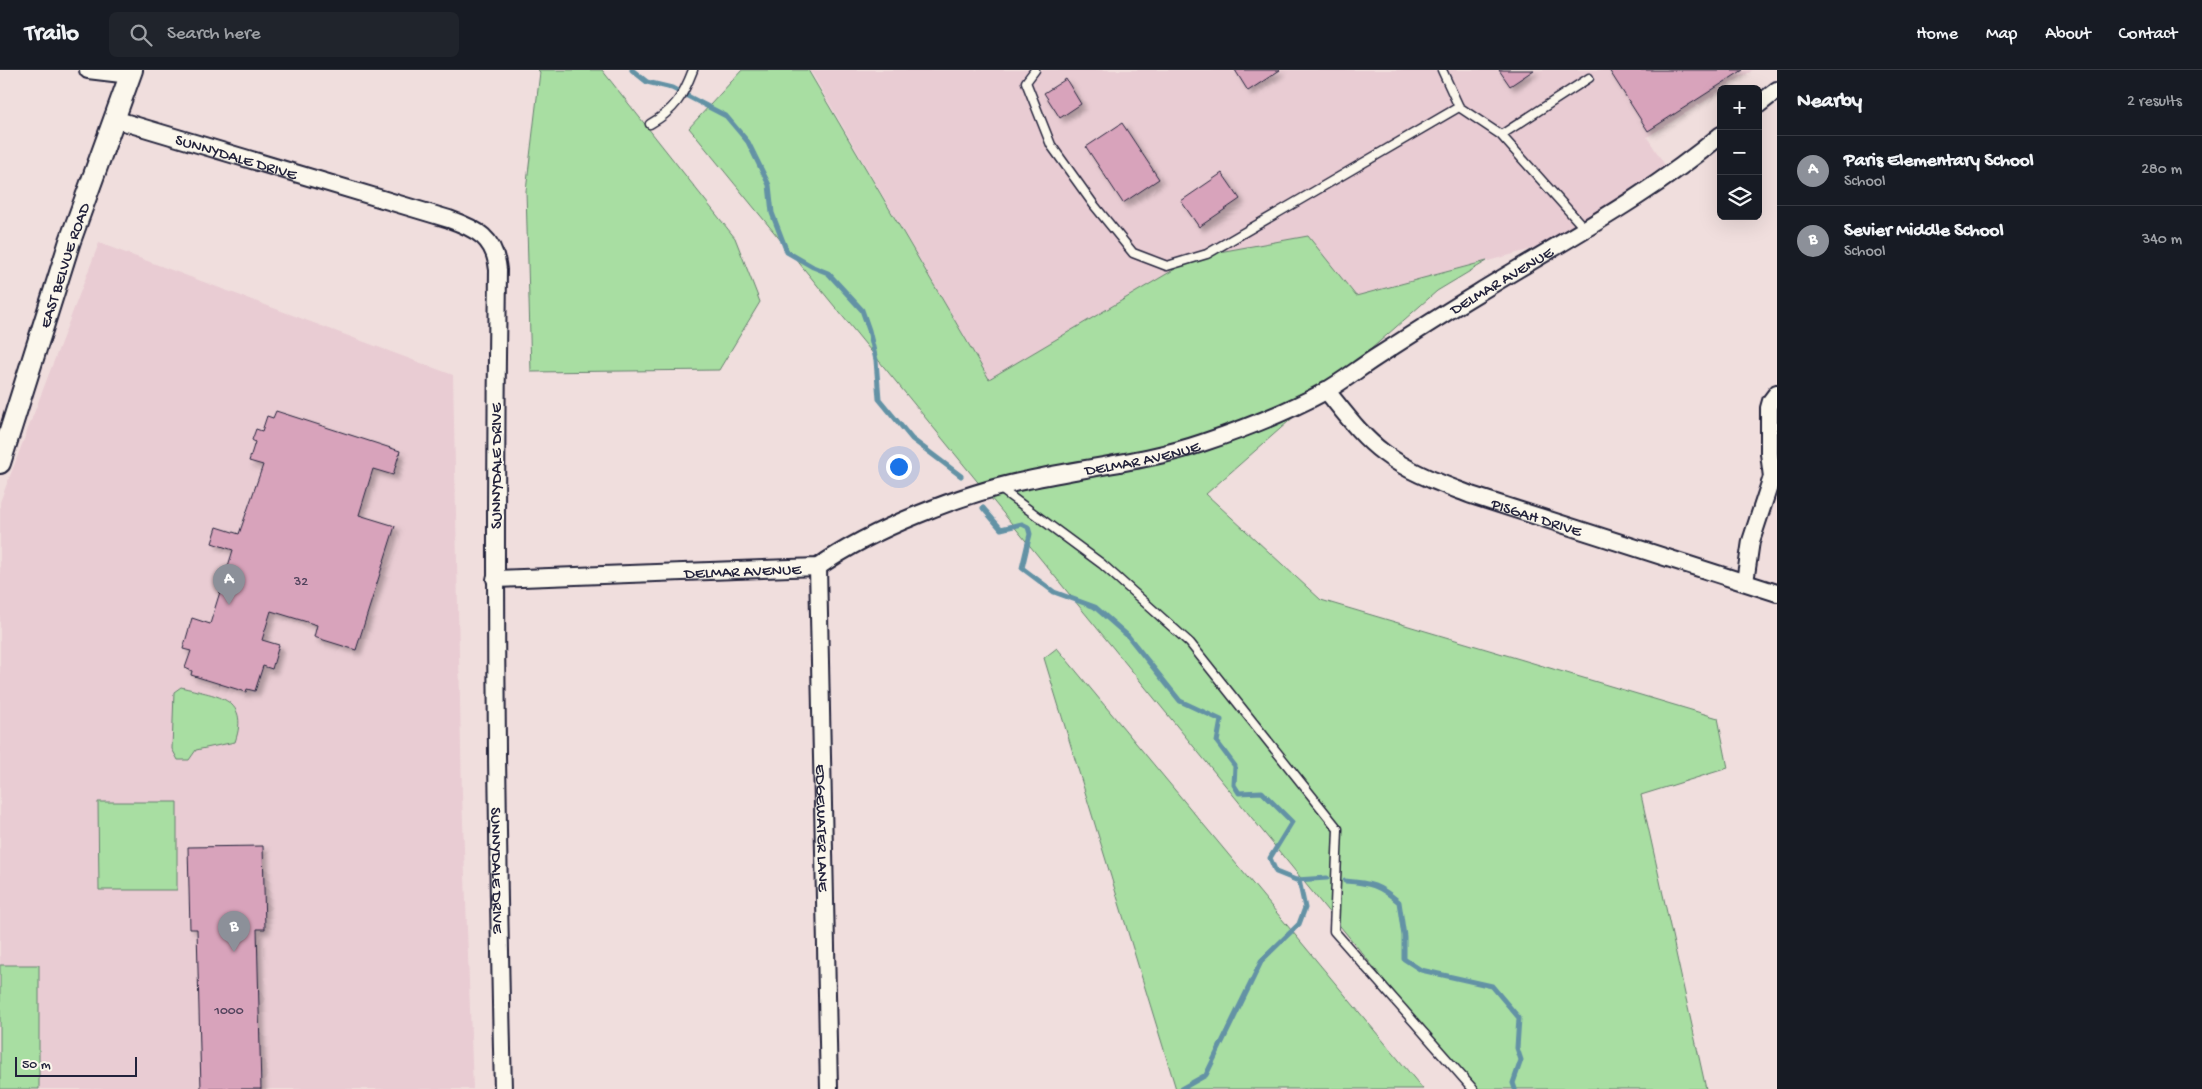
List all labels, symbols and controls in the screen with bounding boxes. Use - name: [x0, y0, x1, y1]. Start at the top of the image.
- search box: [109, 12, 459, 57]
- text: Trailo: [25, 20, 79, 49]
- icon: search: [127, 21, 155, 49]
- text: Search here: [167, 23, 261, 46]
- text: Home: [1916, 24, 1958, 45]
- text: Map: [1986, 24, 2017, 45]
- text: About: [2045, 24, 2091, 45]
- text: Contact: [2119, 24, 2177, 45]
- map controls: [1717, 85, 1762, 220]
- button: +: [1717, 85, 1762, 130]
- text: Nearby: [1797, 90, 1862, 115]
- text: 2 results: [2127, 93, 2182, 112]
- button: −: [1717, 130, 1762, 175]
- street label: SUNNYDALE DRIVE: [173, 132, 300, 186]
- text: Paris Elementary School: [1844, 150, 2034, 173]
- text: A: [1808, 161, 1818, 180]
- text: 280 m: [2141, 161, 2182, 180]
- text: School: [1844, 173, 1886, 192]
- button: layers: [1717, 175, 1762, 220]
- street label: EAST BELVUE ROAD: [37, 200, 96, 331]
- text: Sevier Middle School: [1844, 220, 2004, 243]
- text: B: [1809, 231, 1817, 250]
- text: 340 m: [2142, 231, 2182, 250]
- text: School: [1844, 243, 1886, 262]
- street label: DELMAR AVENUE: [1447, 244, 1559, 321]
- street label: SUNNYDALE DRIVE: [489, 402, 508, 529]
- street label: DELMAR AVENUE: [1083, 438, 1204, 482]
- your location: [886, 454, 912, 480]
- street label: PISGAH DRIVE: [1487, 496, 1585, 543]
- street label: DELMAR AVENUE: [683, 562, 803, 585]
- pin: A: [213, 564, 245, 605]
- house number: 32: [293, 574, 308, 591]
- street label: EDGEWATER LANE: [809, 764, 831, 893]
- street label: SUNNYDALE DRIVE: [485, 807, 506, 935]
- pin: B: [218, 911, 250, 952]
- house number: 1000: [213, 1003, 244, 1020]
- scale bar: [15, 1054, 138, 1077]
- text: 50 m: [22, 1057, 51, 1074]

